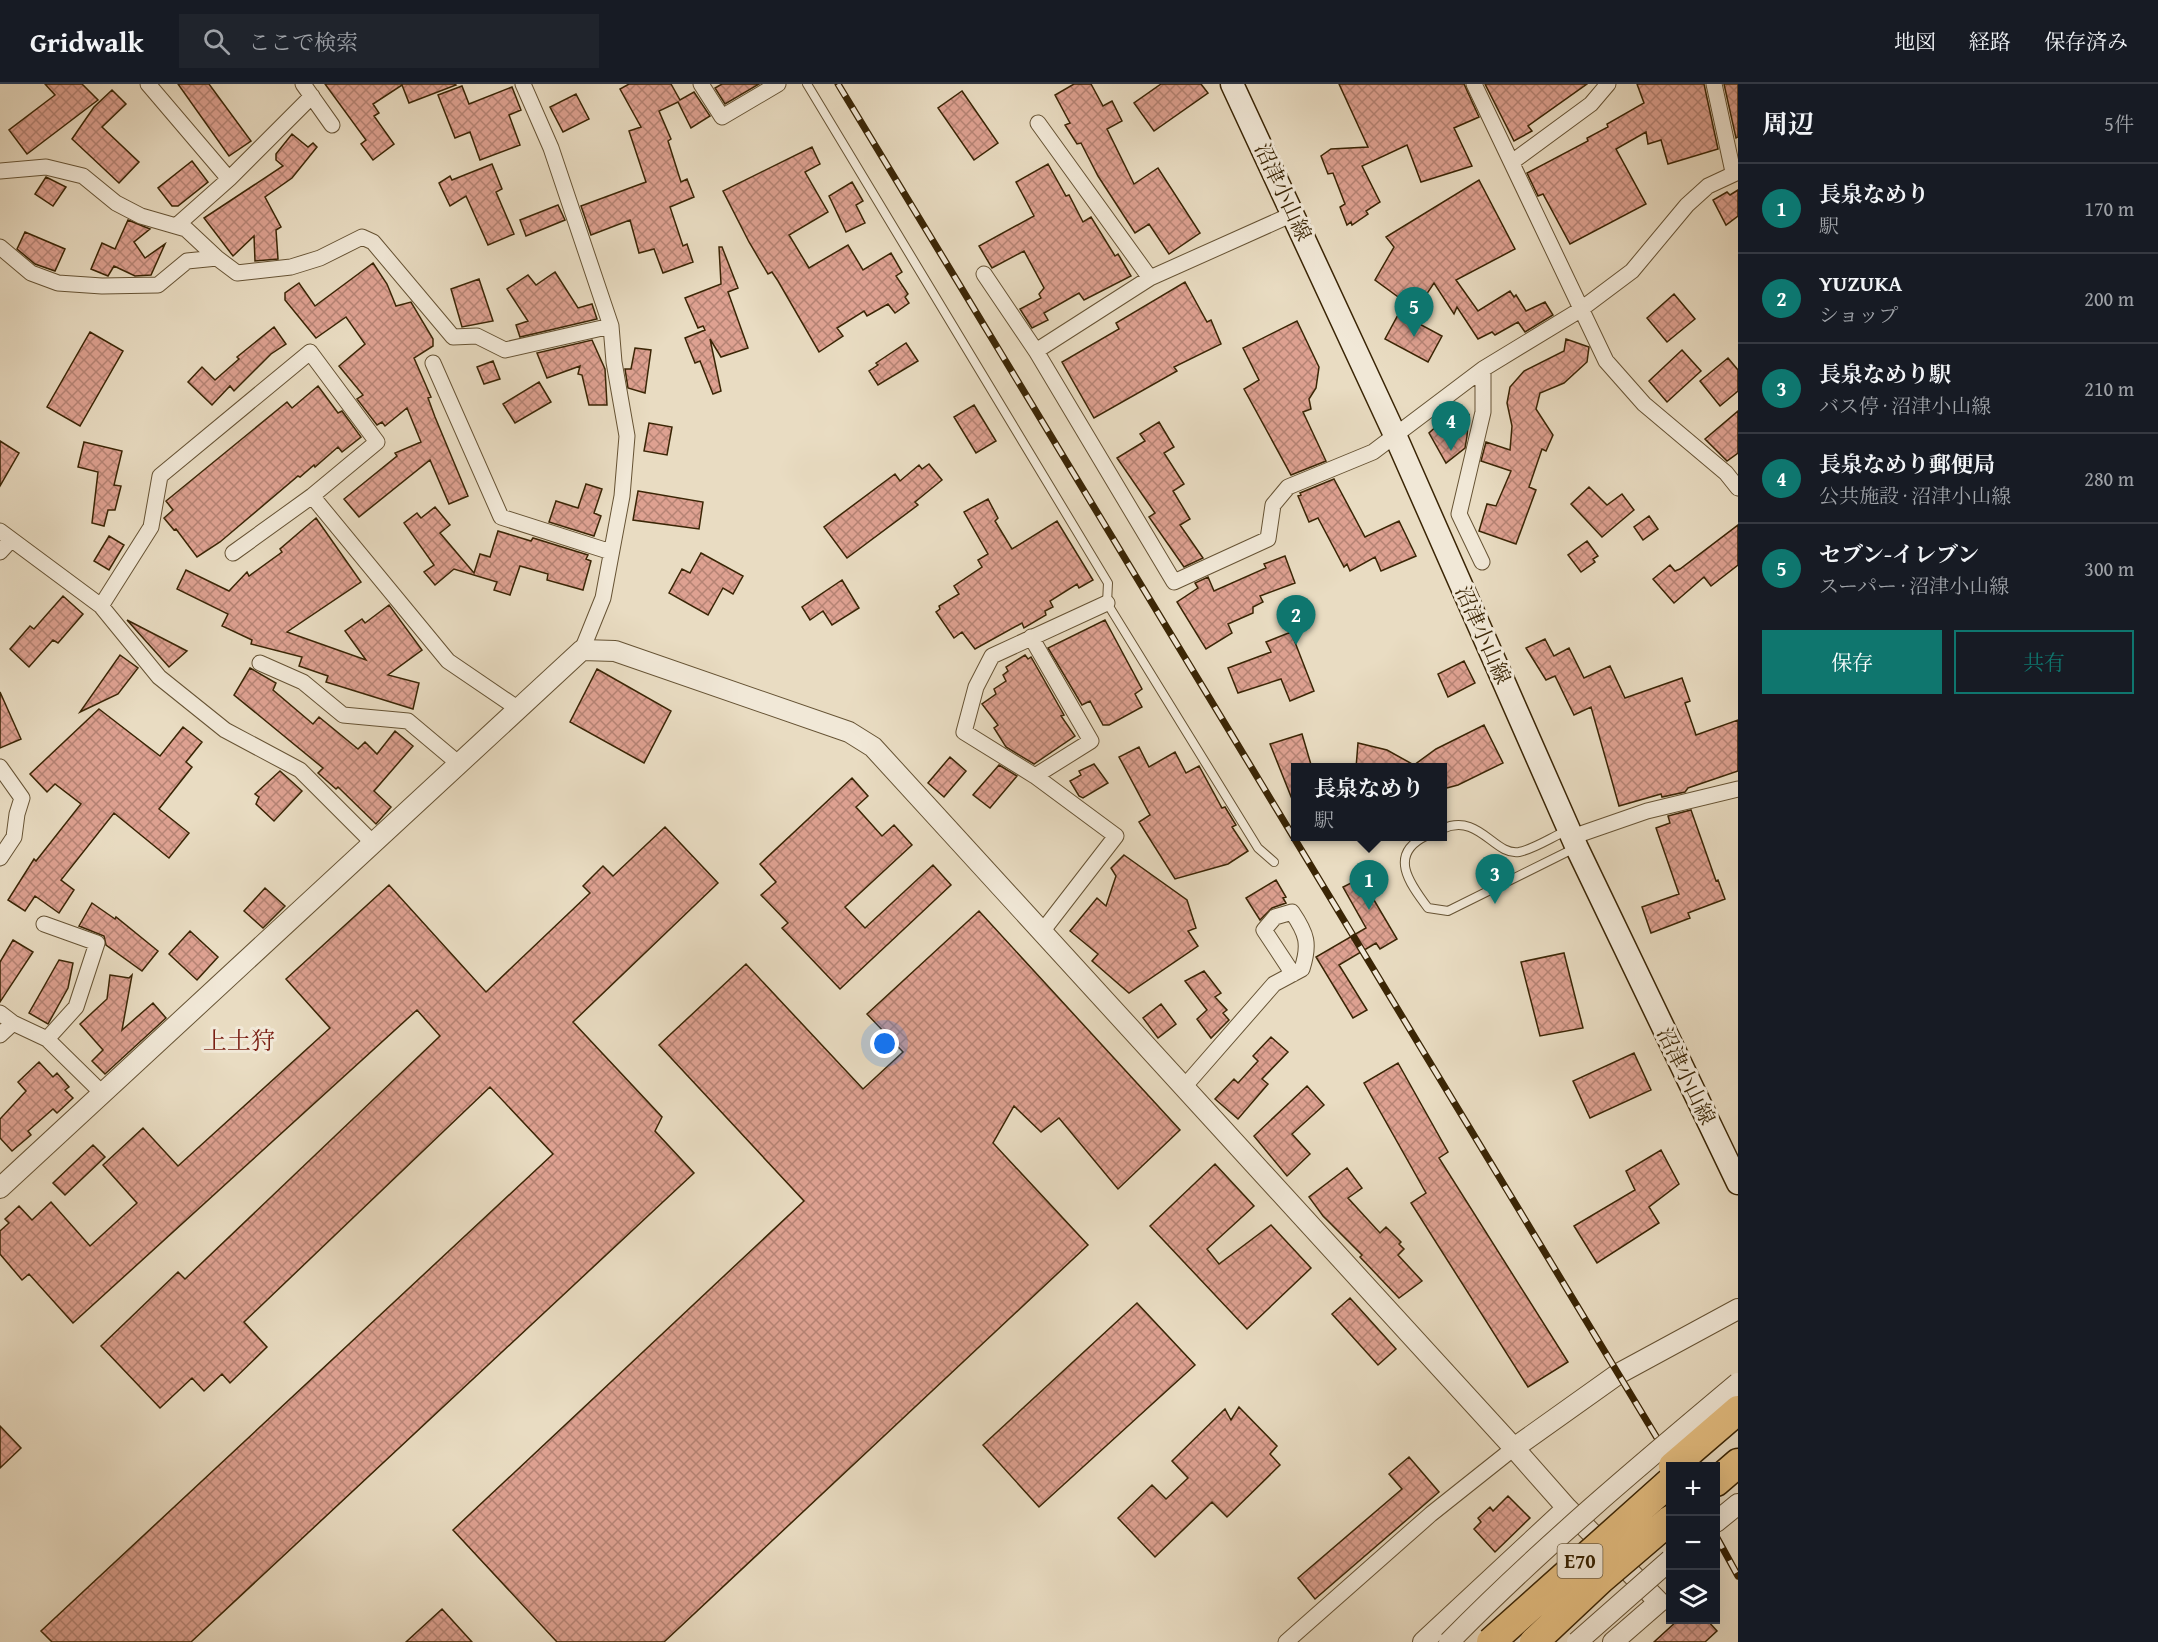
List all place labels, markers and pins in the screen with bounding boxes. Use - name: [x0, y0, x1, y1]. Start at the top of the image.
- pin: 5: [1394, 288, 1434, 337]
- pin: 4: [1432, 402, 1470, 451]
- pin: 2: [1276, 596, 1316, 645]
- pin: 3: [1476, 854, 1514, 904]
- pin: 1: [1350, 860, 1388, 910]

